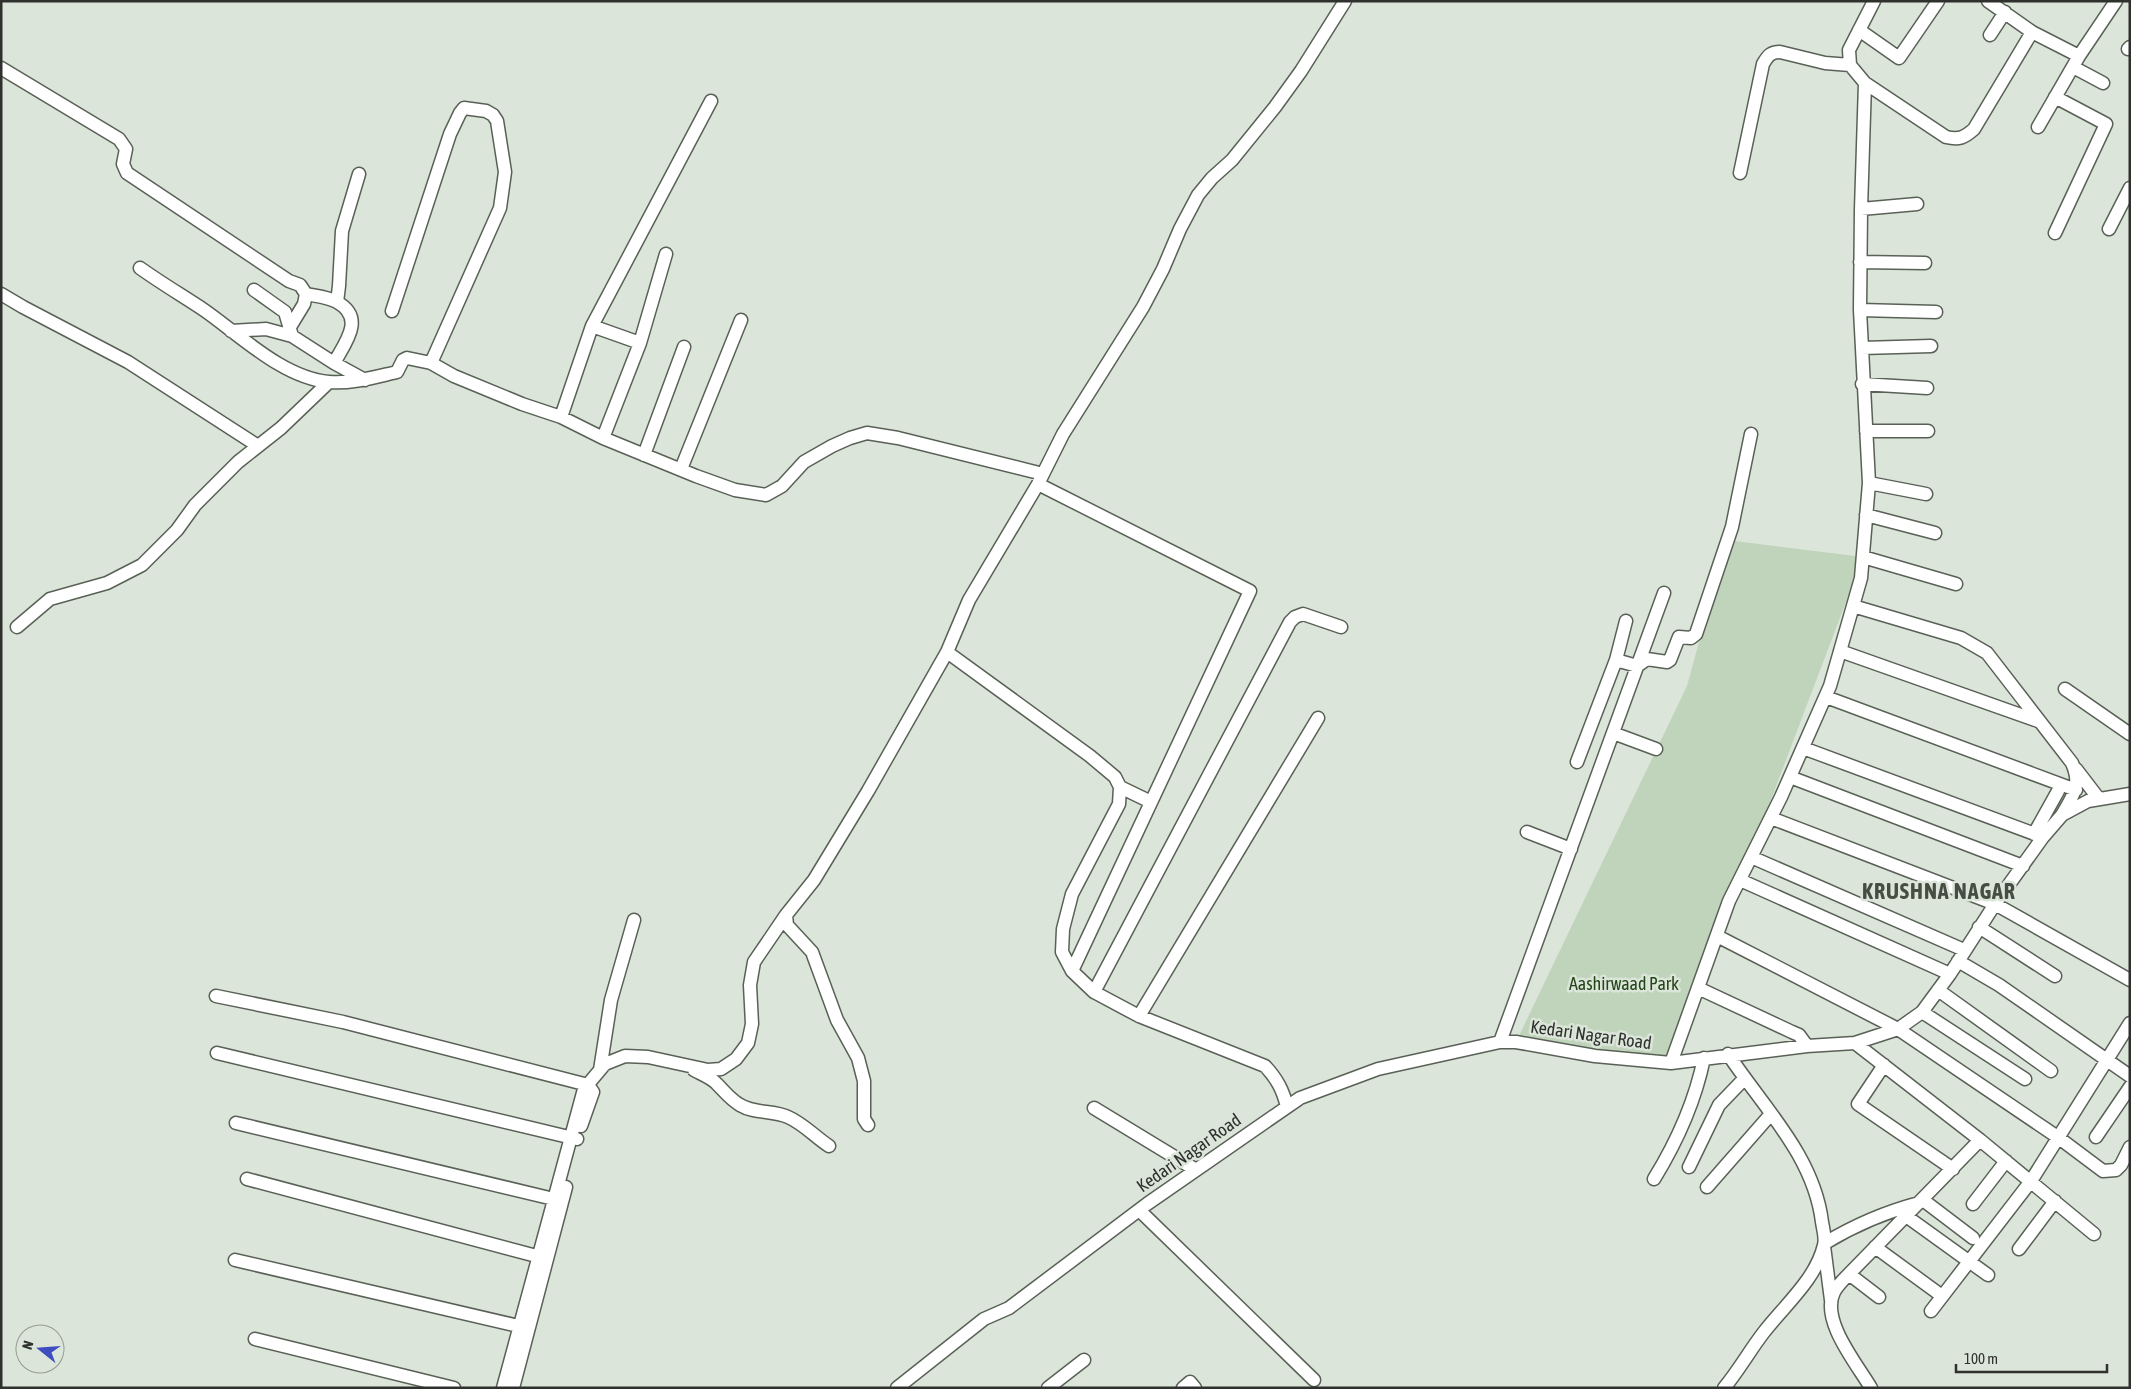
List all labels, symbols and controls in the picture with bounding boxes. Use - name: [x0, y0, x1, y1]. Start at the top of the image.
- district label: KRUSHNA NAGAR: [1862, 878, 2016, 904]
- park label: Aashirwaad Park: [1569, 973, 1679, 994]
- street label: Kedari Nagar Road: [1529, 1016, 1653, 1053]
- street label: Kedari Nagar Road: [1133, 1109, 1245, 1196]
- north arrow: [15, 1324, 65, 1374]
- text: N: [19, 1339, 36, 1351]
- scale bar: [1956, 1342, 2107, 1374]
- text: 100 m: [1964, 1350, 1998, 1367]

